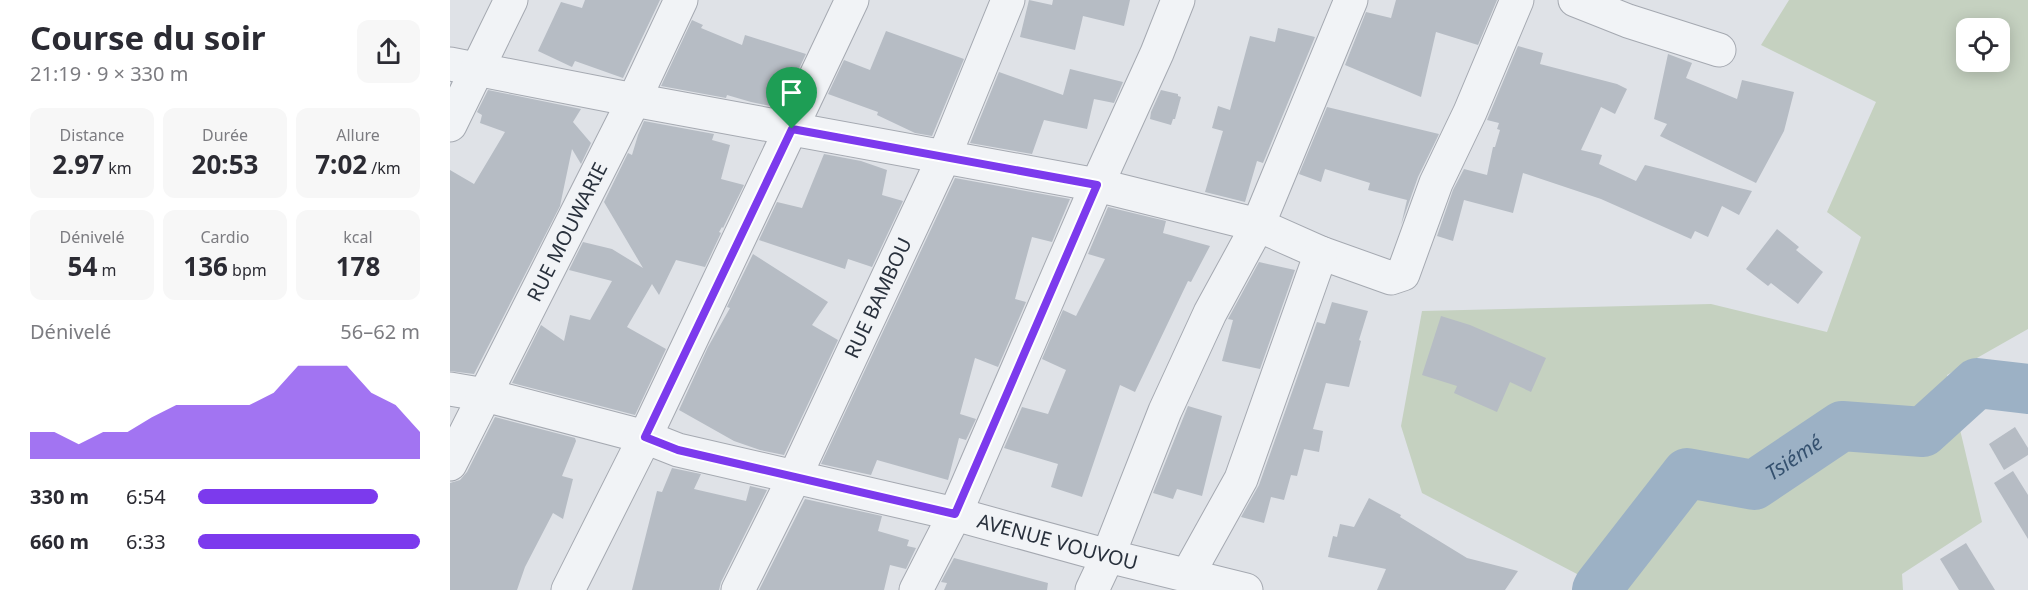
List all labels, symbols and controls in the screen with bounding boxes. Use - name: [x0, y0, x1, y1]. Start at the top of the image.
- text: Course du soir: [30, 15, 266, 60]
- map controls: [1956, 18, 2010, 72]
- button: locate: [1956, 18, 2010, 72]
- button: share: [357, 20, 420, 83]
- text: 21:19 · 9 × 330 m: [30, 60, 188, 87]
- pin: [766, 67, 817, 129]
- icon: arrive: [775, 76, 808, 109]
- text: Distance: [60, 124, 124, 146]
- text: Durée: [202, 124, 248, 146]
- text: Allure: [336, 124, 380, 146]
- text: 2.97: [52, 146, 104, 182]
- text: 20:53: [192, 146, 258, 182]
- text: 7:02: [315, 146, 367, 182]
- text: km: [104, 157, 132, 179]
- text: /km: [367, 157, 401, 179]
- street label: RUE MOUWARIE: [520, 157, 613, 306]
- text: Dénivelé: [59, 226, 125, 248]
- text: Cardio: [200, 226, 250, 248]
- text: kcal: [343, 226, 373, 248]
- street label: RUE BAMBOU: [838, 233, 918, 363]
- text: 54: [68, 248, 97, 284]
- text: 136: [183, 248, 228, 284]
- text: 178: [336, 248, 380, 284]
- text: m: [97, 259, 116, 281]
- text: bpm: [228, 259, 267, 281]
- text: Dénivelé: [30, 318, 111, 345]
- text: 56–62 m: [340, 318, 420, 345]
- water label: Tsiémé: [1760, 428, 1828, 487]
- text: 330 m: [30, 483, 89, 510]
- text: 6:54: [126, 483, 166, 510]
- street label: AVENUE VOUVOU: [974, 507, 1141, 576]
- text: 660 m: [30, 528, 89, 555]
- text: 6:33: [126, 528, 166, 555]

